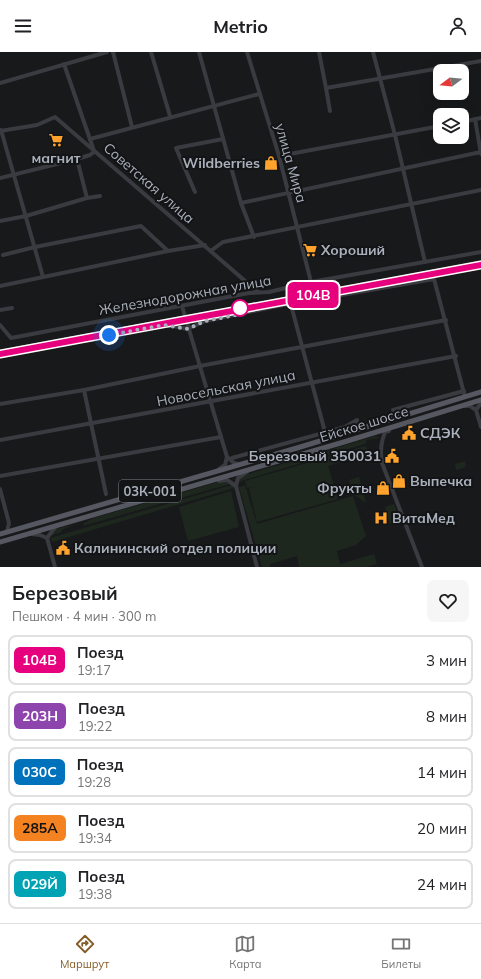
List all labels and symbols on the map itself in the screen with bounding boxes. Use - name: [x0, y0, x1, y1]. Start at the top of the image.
- north arrow: [433, 64, 469, 100]
- street label: улица Мира: [271, 121, 311, 205]
- supermarket icon: магнит: [48, 132, 64, 148]
- street label: Советская улица: [100, 139, 198, 227]
- place label: магнит: [31, 149, 81, 167]
- place label: Wildberries: [183, 154, 260, 172]
- shop icon: Wildberries: [263, 155, 279, 171]
- place label: Хороший: [320, 241, 385, 259]
- supermarket icon: Хороший: [302, 242, 318, 258]
- street label: Железнодорожная улица: [97, 271, 273, 319]
- line badge: 104В: [285, 282, 341, 308]
- unlabelled marker: [231, 299, 249, 317]
- your location: [99, 325, 119, 345]
- street label: Новосельская улица: [155, 366, 297, 410]
- street label: Ейское шоссе: [317, 402, 411, 446]
- place label: СДЭК: [420, 424, 461, 442]
- public building icon: СДЭК: [401, 425, 417, 441]
- place label: Березовый 350031: [249, 447, 381, 465]
- public building icon: Березовый 350031: [384, 448, 400, 464]
- place label: Выпечка: [410, 472, 472, 490]
- shop icon: Выпечка: [391, 473, 407, 489]
- place label: Фрукты: [317, 479, 372, 497]
- road number: 03К-001: [119, 480, 181, 502]
- shop icon: Фрукты: [375, 480, 391, 496]
- place label: ВитаMед: [392, 509, 455, 527]
- hospital icon: ВитаMед: [373, 510, 389, 526]
- place label: Калининский отдел полиции: [74, 539, 276, 557]
- public building icon: Калининский отдел полиции: [55, 540, 71, 556]

